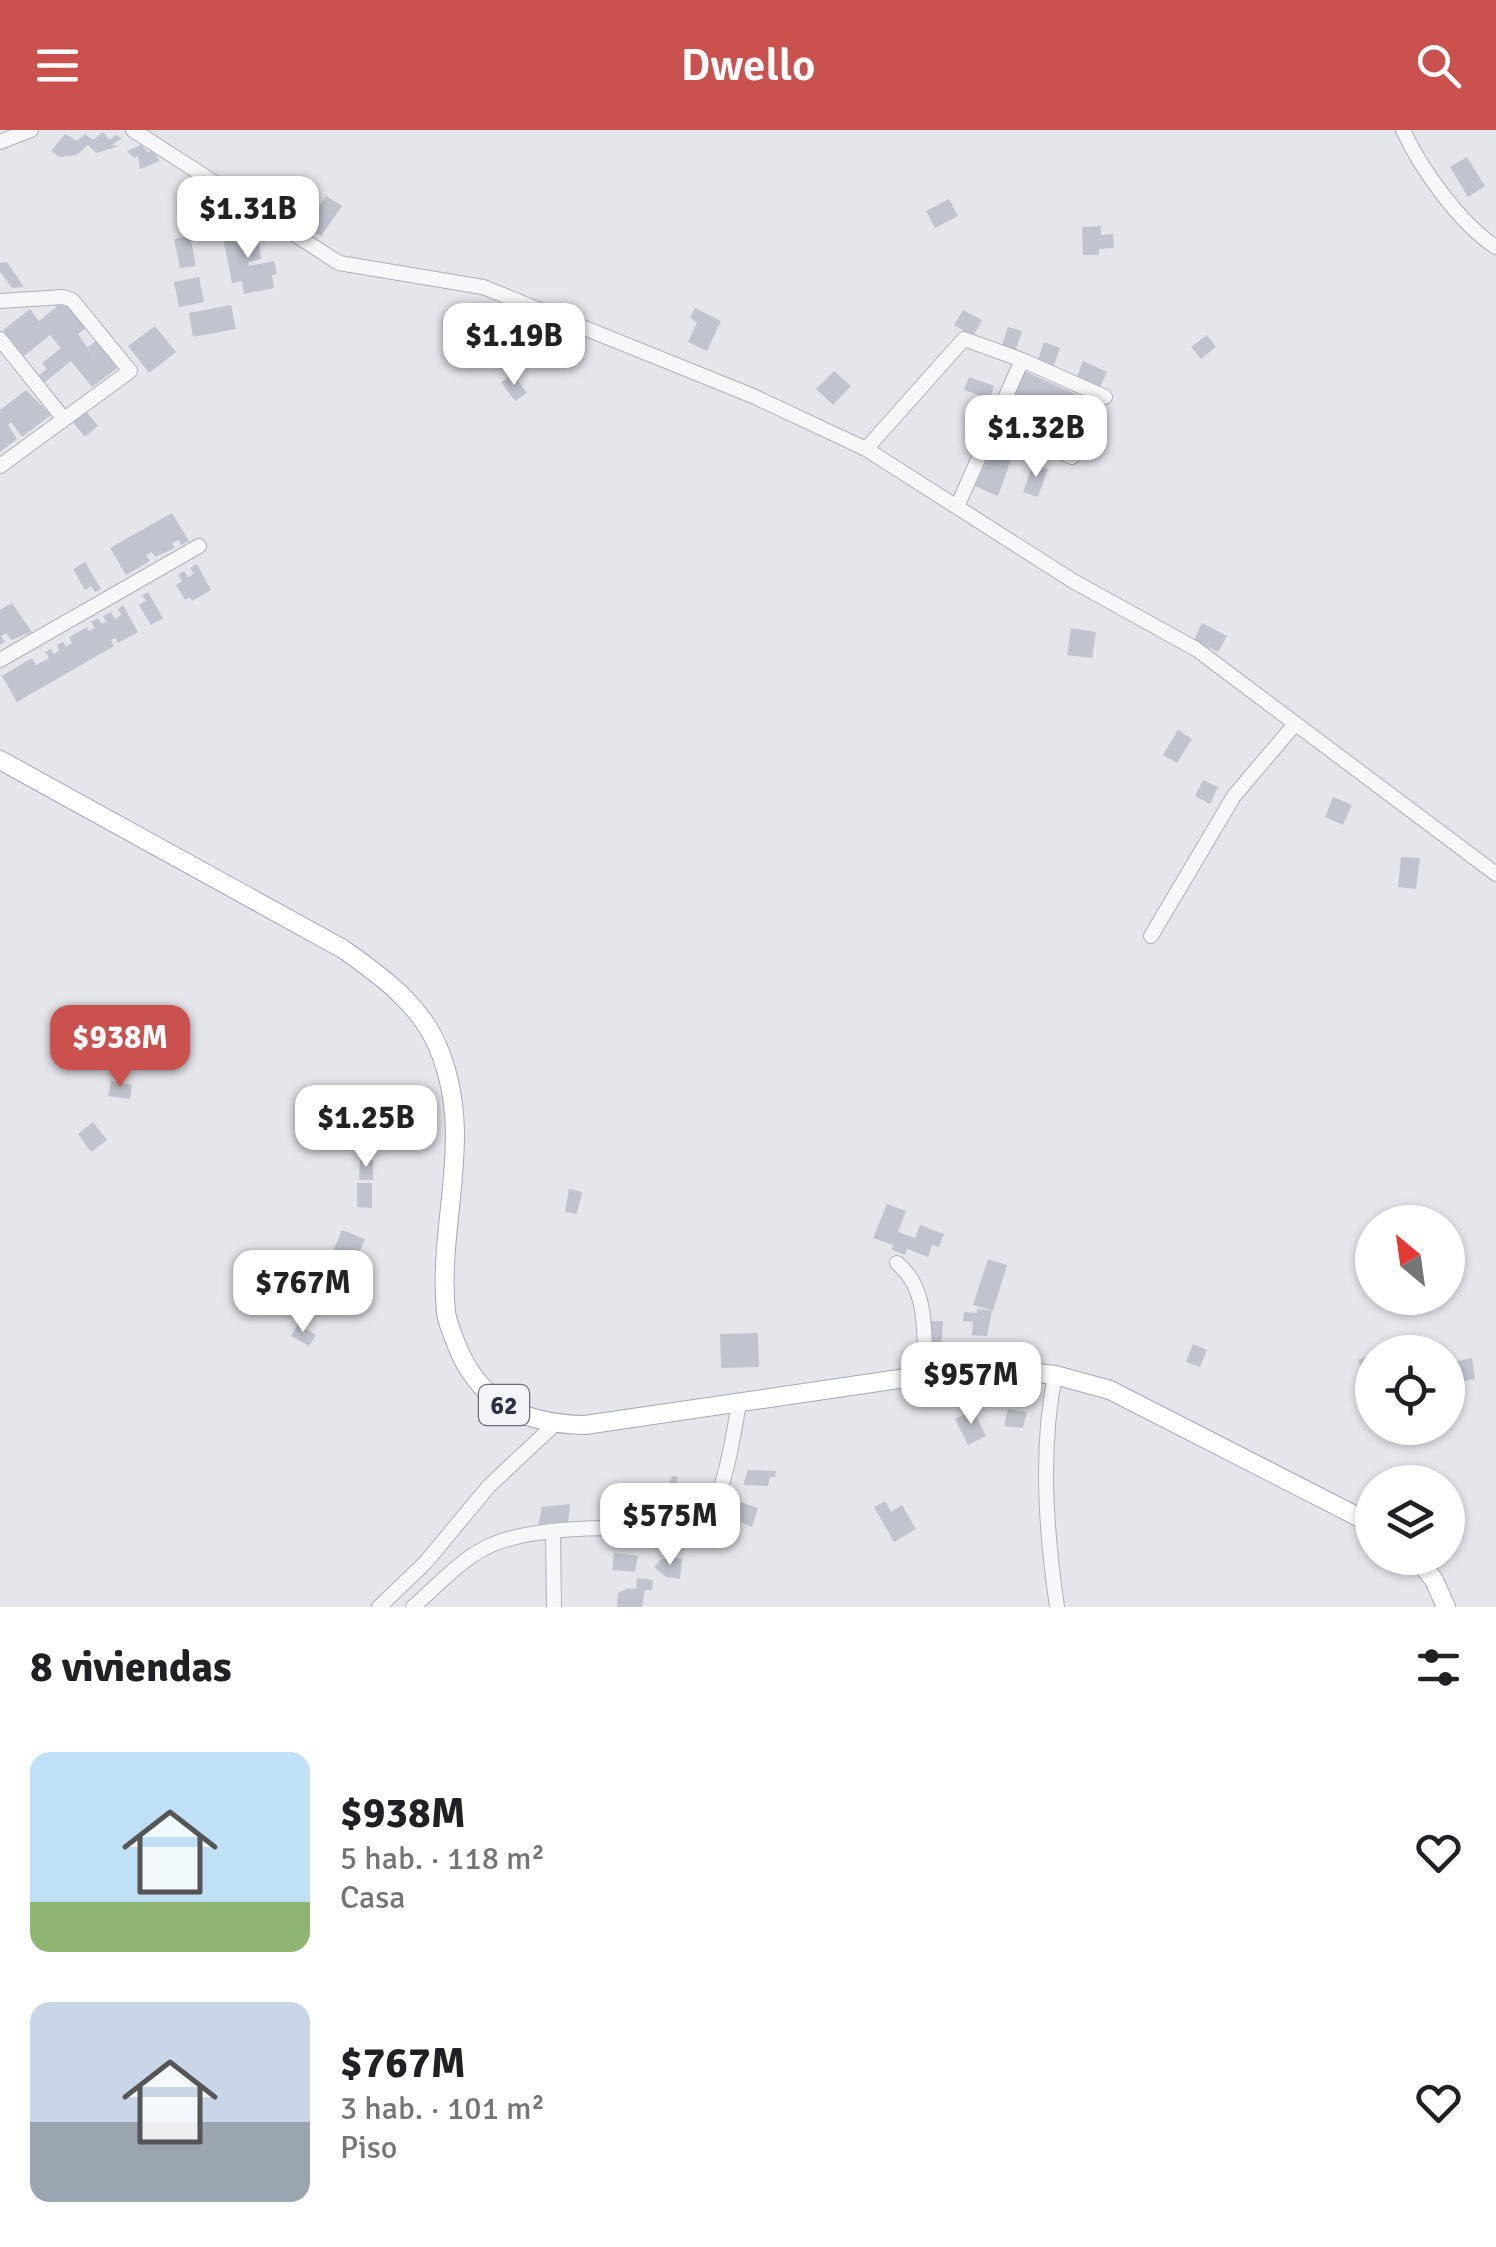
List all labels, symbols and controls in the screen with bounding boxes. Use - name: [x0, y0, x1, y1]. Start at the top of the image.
- icon: menu: [30, 38, 85, 93]
- text: Dwello: [681, 38, 815, 93]
- icon: search: [1411, 38, 1466, 93]
- pin: $1.31B: [167, 176, 329, 261]
- text: $1.31B: [199, 189, 297, 228]
- pin: $1.19B: [433, 303, 595, 388]
- text: $1.19B: [465, 316, 563, 355]
- pin: $1.32B: [955, 395, 1117, 480]
- text: $1.32B: [987, 408, 1085, 447]
- pin: $938M: [50, 1005, 190, 1090]
- text: $938M: [72, 1018, 168, 1057]
- pin: $1.25B: [285, 1085, 447, 1170]
- text: $1.25B: [317, 1098, 415, 1137]
- north arrow: [1355, 1205, 1465, 1315]
- map controls: [1355, 1205, 1465, 1575]
- pin: $767M: [233, 1250, 373, 1335]
- text: $767M: [255, 1263, 351, 1302]
- button: locate: [1355, 1335, 1465, 1445]
- pin: $957M: [901, 1342, 1041, 1427]
- text: $957M: [923, 1355, 1019, 1394]
- road number: 62: [479, 1385, 529, 1425]
- button: layers: [1355, 1465, 1465, 1575]
- pin: $575M: [600, 1483, 740, 1568]
- text: $575M: [622, 1496, 718, 1535]
- icon: filters: [1411, 1640, 1466, 1695]
- text: 8 viviendas: [30, 1642, 232, 1693]
- text: $938M: [340, 1788, 466, 1839]
- icon: home: [110, 1792, 230, 1912]
- icon: heart: [1411, 1825, 1466, 1880]
- text: 5 hab. · 118 m²: [340, 1839, 545, 1878]
- text: Casa: [340, 1878, 406, 1917]
- text: $767M: [340, 2038, 466, 2089]
- icon: home: [110, 2042, 230, 2162]
- icon: heart: [1411, 2075, 1466, 2130]
- text: 3 hab. · 101 m²: [340, 2089, 545, 2128]
- text: Piso: [340, 2128, 397, 2167]

